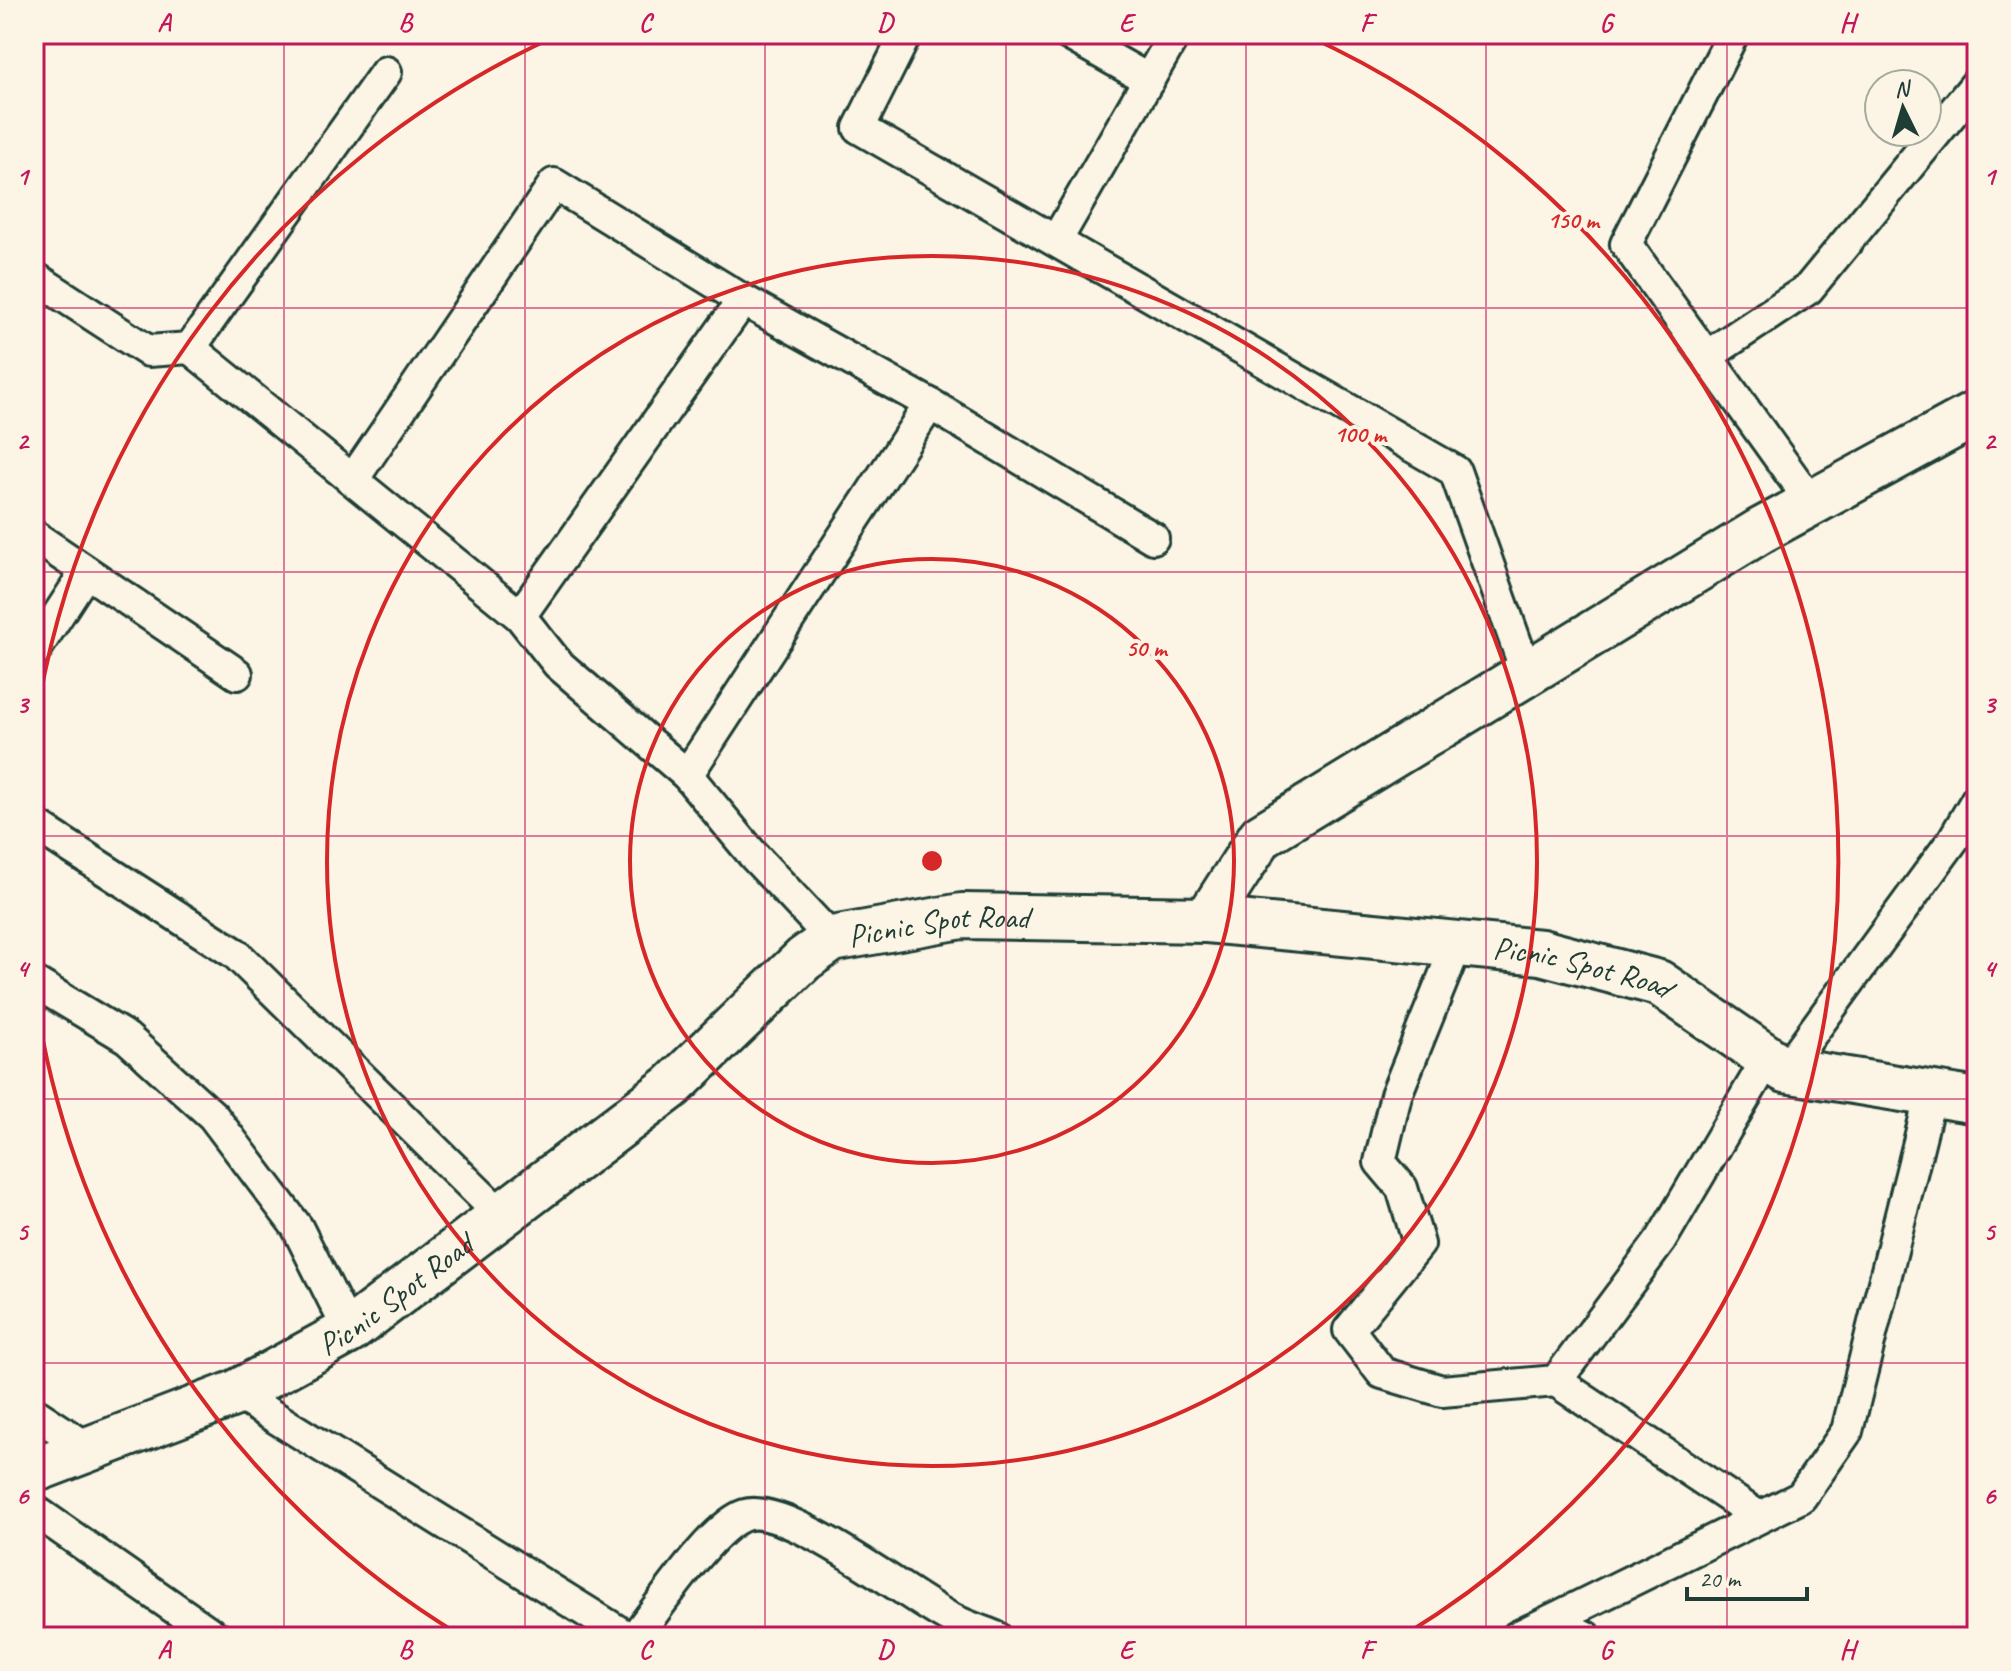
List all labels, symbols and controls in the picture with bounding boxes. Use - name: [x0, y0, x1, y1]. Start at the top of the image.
- text: A: [157, 6, 172, 39]
- text: B: [398, 6, 414, 39]
- text: C: [639, 6, 655, 39]
- text: D: [877, 6, 895, 39]
- text: E: [1119, 6, 1137, 39]
- text: F: [1360, 6, 1378, 39]
- text: G: [1600, 6, 1616, 39]
- text: H: [1840, 6, 1860, 39]
- north arrow: [1863, 68, 1943, 148]
- text: N: [1893, 74, 1913, 104]
- text: 1: [16, 160, 31, 193]
- text: 1: [1983, 160, 1998, 193]
- text: 150 m: [1547, 205, 1601, 235]
- text: 100 m: [1334, 419, 1388, 449]
- text: 2: [16, 424, 30, 457]
- text: 2: [1983, 424, 1997, 457]
- text: 50 m: [1126, 633, 1169, 663]
- text: 3: [16, 688, 30, 721]
- text: 3: [1983, 688, 1997, 721]
- centre of rings: [918, 847, 946, 875]
- street label: Picnic Spot Road: [845, 896, 1034, 957]
- street label: Picnic Spot Road: [1491, 928, 1684, 1010]
- text: 4: [16, 952, 31, 985]
- text: 4: [1983, 952, 1998, 985]
- text: 5: [16, 1215, 30, 1248]
- text: 5: [1983, 1215, 1997, 1248]
- street label: Picnic Spot Road: [311, 1222, 485, 1365]
- text: 6: [16, 1479, 30, 1512]
- text: 6: [1983, 1479, 1997, 1512]
- scale bar: [1687, 1551, 1807, 1601]
- text: 20 m: [1699, 1564, 1742, 1594]
- text: A: [157, 1633, 172, 1666]
- text: B: [398, 1633, 414, 1666]
- text: C: [639, 1633, 655, 1666]
- text: D: [877, 1633, 895, 1666]
- text: E: [1119, 1633, 1137, 1666]
- text: F: [1360, 1633, 1378, 1666]
- text: G: [1600, 1633, 1616, 1666]
- text: H: [1840, 1633, 1860, 1666]

